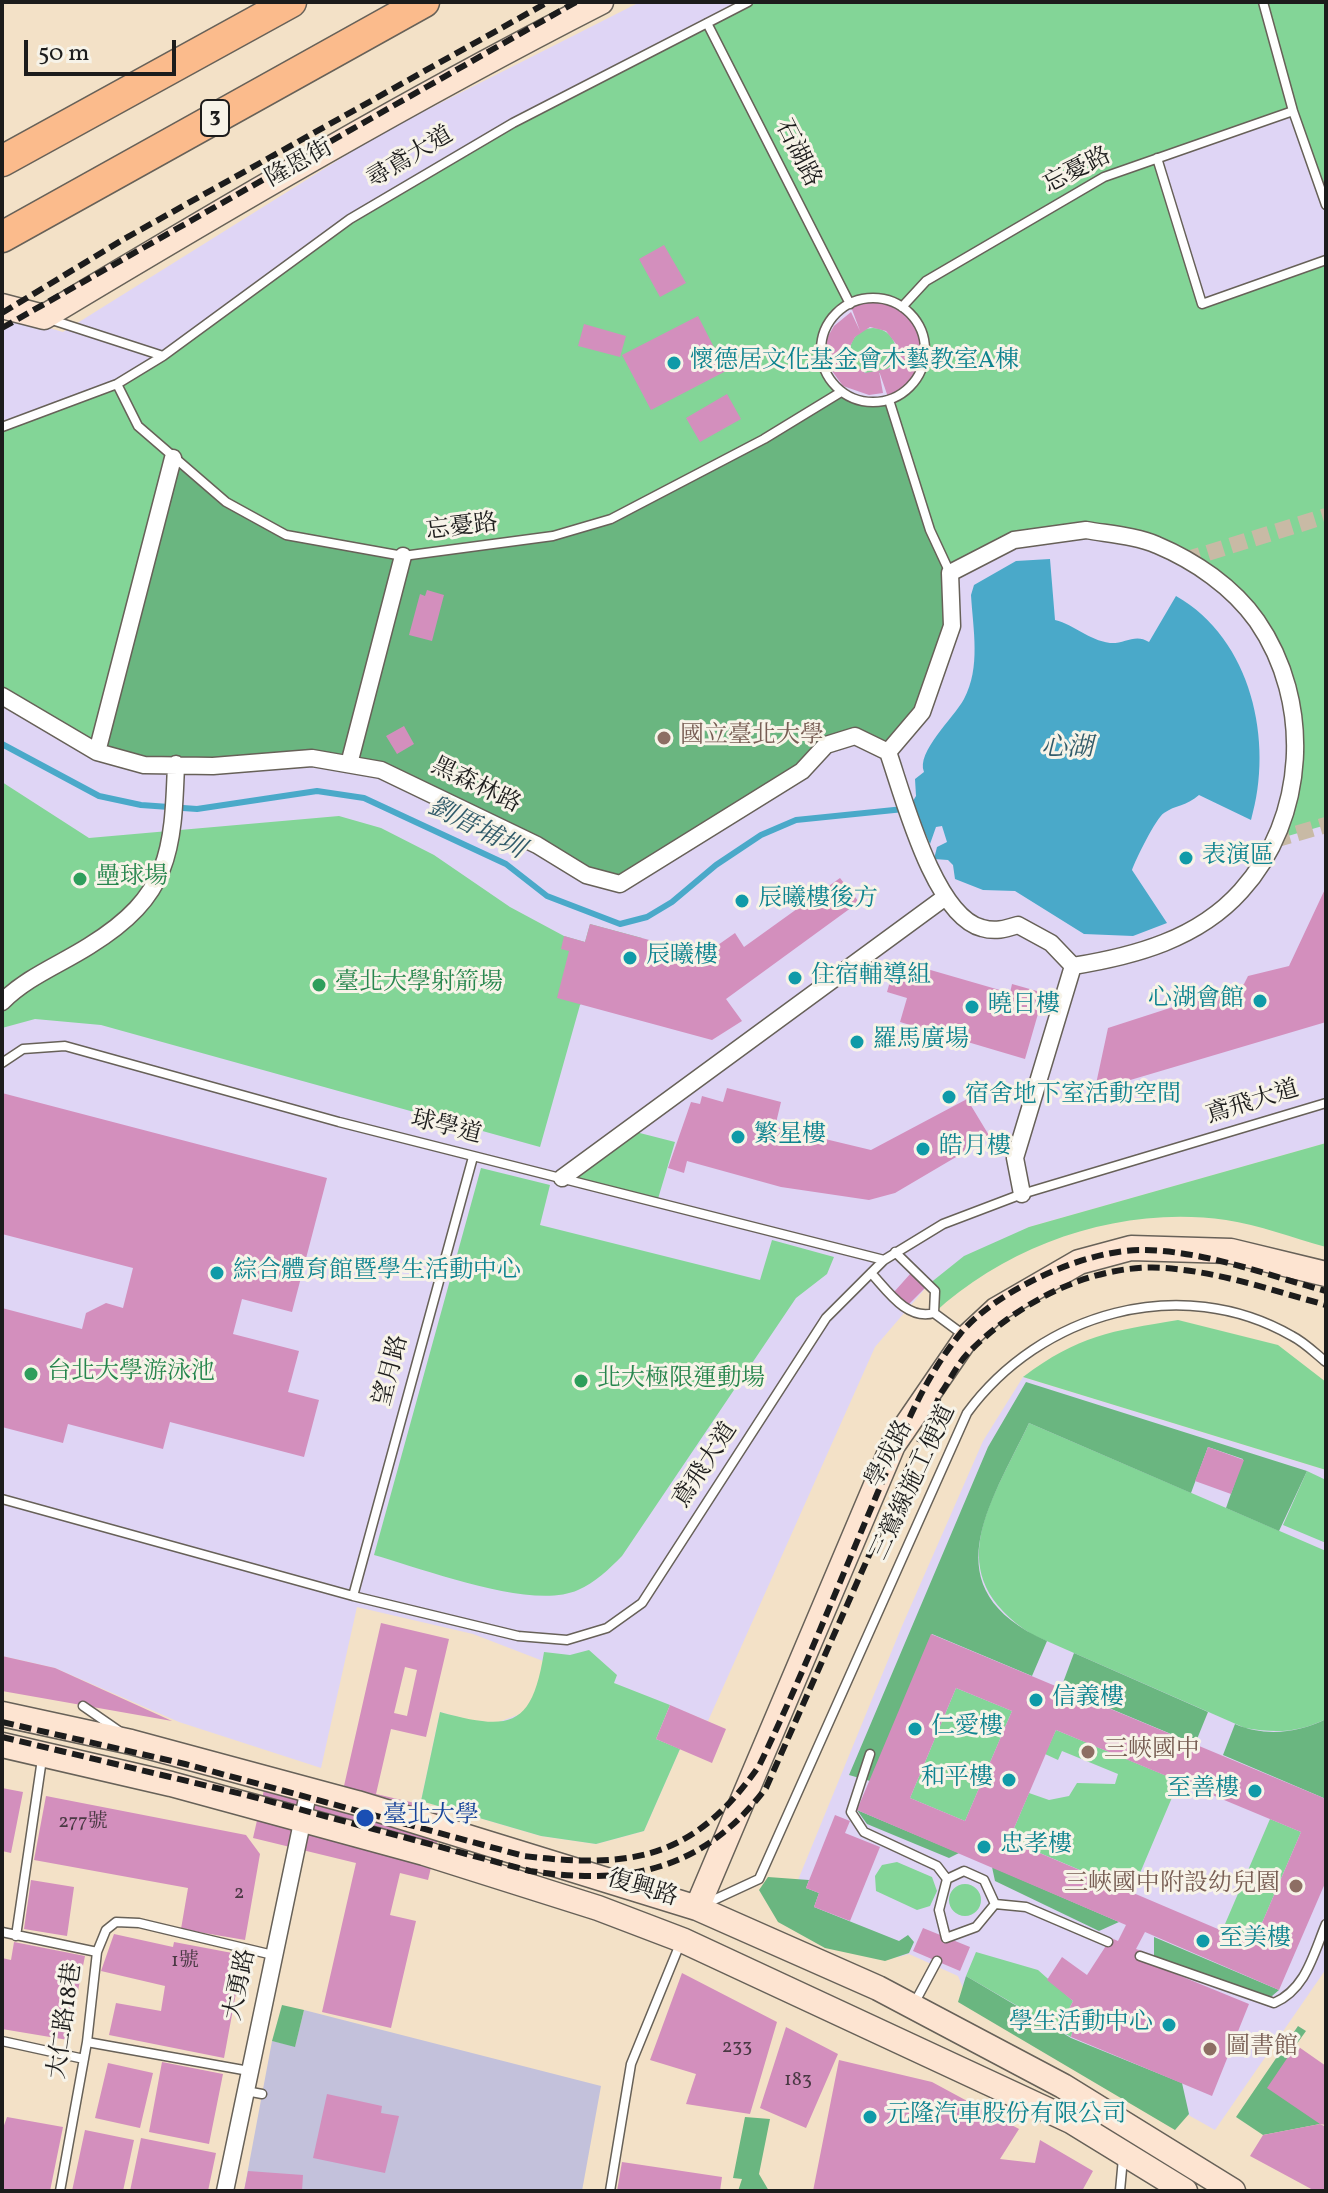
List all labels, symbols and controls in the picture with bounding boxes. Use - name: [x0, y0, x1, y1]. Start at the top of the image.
- scale bar: [28, 24, 180, 74]
- text: 50 m: [38, 37, 90, 71]
- road number: 3: [201, 100, 229, 136]
- street label: 石湖路: [767, 115, 825, 193]
- street label: 尋鳶大道: [362, 122, 460, 196]
- street label: 隆恩街: [262, 135, 338, 195]
- street label: 忘憂路: [1039, 143, 1117, 201]
- place label: 懷德居文化基金會木藝教室A棟: [690, 349, 1019, 377]
- marker: 懷德居文化基金會木藝教室A棟: [665, 354, 683, 372]
- street label: 忘憂路: [425, 510, 499, 548]
- place label: 國立臺北大學: [680, 724, 824, 752]
- marker: 國立臺北大學: [655, 729, 673, 747]
- water label: 心湖: [1041, 734, 1093, 766]
- street label: 黑森林路: [426, 753, 524, 821]
- water label: 劉厝埔圳: [422, 792, 528, 868]
- place label: 表演區: [1202, 844, 1274, 872]
- marker: 表演區: [1177, 849, 1195, 867]
- place label: 壘球場: [96, 865, 168, 893]
- marker: 壘球場: [71, 870, 89, 888]
- place label: 辰曦樓後方: [758, 887, 878, 915]
- marker: 辰曦樓後方: [733, 892, 751, 910]
- place label: 辰曦樓: [646, 944, 718, 972]
- marker: 辰曦樓: [621, 949, 639, 967]
- place label: 住宿輔導組: [811, 964, 931, 992]
- marker: 住宿輔導組: [786, 969, 804, 987]
- place label: 臺北大學射箭場: [335, 971, 503, 999]
- marker: 臺北大學射箭場: [310, 976, 328, 994]
- place label: 心湖會館: [1148, 987, 1244, 1015]
- marker: 心湖會館: [1251, 992, 1269, 1010]
- place label: 曉日樓: [988, 993, 1060, 1021]
- marker: 曉日樓: [963, 998, 981, 1016]
- place label: 羅馬廣場: [873, 1028, 969, 1056]
- marker: 羅馬廣場: [848, 1033, 866, 1051]
- street label: 鳶飛大道: [1203, 1076, 1303, 1132]
- place label: 宿舍地下室活動空間: [965, 1083, 1181, 1111]
- marker: 宿舍地下室活動空間: [940, 1088, 958, 1106]
- street label: 球學道: [408, 1106, 484, 1152]
- place label: 繁星樓: [754, 1123, 826, 1151]
- marker: 繁星樓: [729, 1128, 747, 1146]
- place label: 皓月樓: [939, 1135, 1011, 1163]
- marker: 皓月樓: [914, 1140, 932, 1158]
- place label: 綜合體育館暨學生活動中心: [233, 1259, 521, 1287]
- marker: 綜合體育館暨學生活動中心: [208, 1264, 226, 1282]
- street label: 望月路: [370, 1332, 416, 1410]
- place label: 台北大學游泳池: [47, 1360, 215, 1388]
- marker: 台北大學游泳池: [22, 1365, 40, 1383]
- place label: 北大極限運動場: [597, 1367, 765, 1395]
- marker: 北大極限運動場: [572, 1372, 590, 1390]
- street label: 三鶯線施工便道: [866, 1401, 964, 1565]
- street label: 學成路: [861, 1416, 921, 1494]
- street label: 鳶飛大道: [669, 1418, 745, 1514]
- place label: 信義樓: [1052, 1686, 1124, 1714]
- marker: 信義樓: [1027, 1691, 1045, 1709]
- place label: 仁愛樓: [931, 1715, 1003, 1743]
- marker: 仁愛樓: [906, 1720, 924, 1738]
- place label: 三峽國中: [1104, 1738, 1200, 1766]
- marker: 三峽國中: [1079, 1743, 1097, 1761]
- place label: 和平樓: [921, 1766, 993, 1794]
- marker: 和平樓: [1000, 1771, 1018, 1789]
- place label: 至善樓: [1167, 1777, 1239, 1805]
- marker: 至善樓: [1246, 1782, 1264, 1800]
- place label: 臺北大學: [383, 1804, 479, 1832]
- marker: 臺北大學: [354, 1807, 376, 1829]
- house number: 277號: [58, 1811, 108, 1835]
- place label: 忠孝樓: [1000, 1833, 1072, 1861]
- marker: 忠孝樓: [975, 1838, 993, 1856]
- street label: 復興路: [603, 1866, 681, 1914]
- place label: 三峽國中附設幼兒園: [1064, 1872, 1280, 1900]
- marker: 三峽國中附設幼兒園: [1287, 1877, 1305, 1895]
- house number: 2: [234, 1882, 244, 1906]
- place label: 至美樓: [1219, 1927, 1291, 1955]
- marker: 至美樓: [1194, 1932, 1212, 1950]
- street label: 大勇路: [220, 1947, 264, 2023]
- house number: 1號: [171, 1950, 199, 1974]
- street label: 大仁路18巷: [45, 1961, 89, 2081]
- place label: 學生活動中心: [1009, 2011, 1153, 2039]
- marker: 學生活動中心: [1160, 2016, 1178, 2034]
- place label: 圖書館: [1226, 2035, 1298, 2063]
- house number: 233: [722, 2036, 752, 2060]
- marker: 圖書館: [1201, 2040, 1219, 2058]
- house number: 183: [784, 2069, 812, 2093]
- place label: 元隆汽車股份有限公司: [886, 2103, 1126, 2131]
- marker: 元隆汽車股份有限公司: [861, 2108, 879, 2126]

